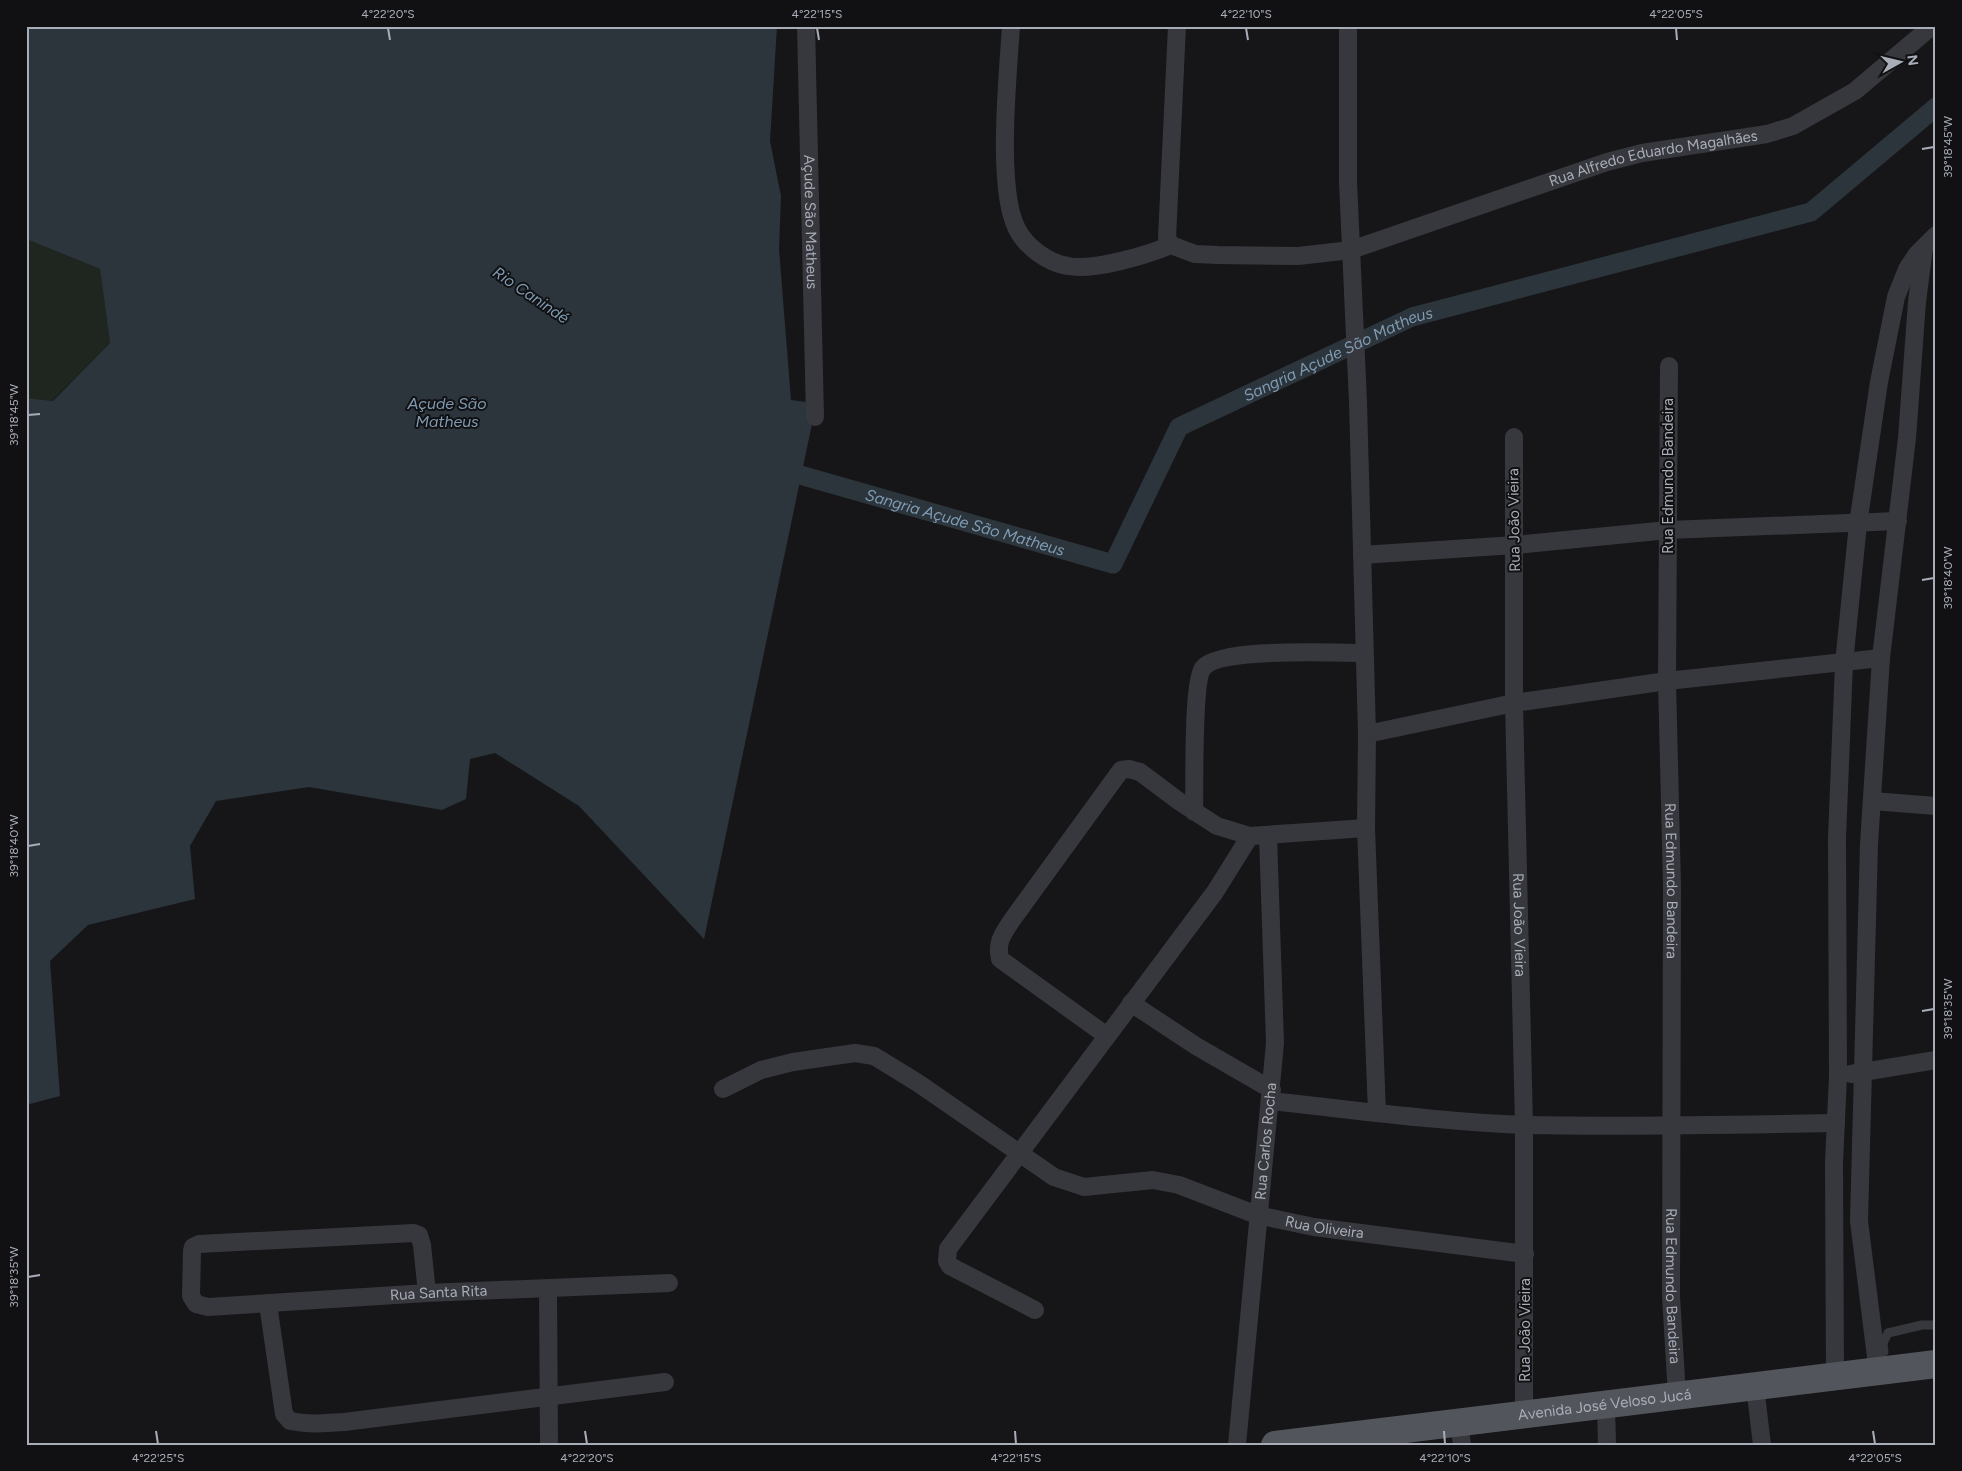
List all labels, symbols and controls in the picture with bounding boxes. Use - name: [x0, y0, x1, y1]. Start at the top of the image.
- text: 4°22'20"S: [361, 7, 415, 21]
- text: 4°22'15"S: [792, 7, 842, 21]
- text: 4°22'10"S: [1220, 7, 1272, 21]
- text: 4°22'05"S: [1649, 7, 1703, 21]
- north arrow: [1874, 38, 1924, 88]
- text: N: [1903, 54, 1922, 67]
- text: 39°18'45"W: [1941, 115, 1955, 178]
- street label: Rua Alfredo Eduardo Magalhães: [1546, 127, 1759, 190]
- street label: Açude São Matheus: [800, 154, 821, 289]
- water label: Rio Canindé: [489, 263, 573, 328]
- water label: Sangria Açude São Matheus: [1240, 302, 1435, 405]
- text: 39°18'45"W: [7, 383, 21, 446]
- water label: Açude São Matheus: [406, 394, 487, 431]
- street label: Rua Edmundo Bandeira: [1659, 398, 1677, 554]
- street label: Rua João Vieira: [1504, 468, 1524, 572]
- water label: Sangria Açude São Matheus: [863, 485, 1068, 559]
- text: 39°18'40"W: [1941, 546, 1955, 609]
- street label: Rua Edmundo Bandeira: [1661, 803, 1681, 959]
- text: 39°18'40"W: [7, 814, 21, 877]
- street label: Rua João Vieira: [1509, 873, 1529, 977]
- text: 39°18'35"W: [1941, 978, 1955, 1040]
- street label: Rua Carlos Rocha: [1251, 1082, 1280, 1201]
- street label: Rua Edmundo Bandeira: [1662, 1208, 1684, 1364]
- street label: Rua Oliveira: [1283, 1212, 1365, 1242]
- text: 39°18'35"W: [7, 1246, 21, 1308]
- street label: Rua João Vieira: [1516, 1278, 1534, 1382]
- street label: Rua Santa Rita: [389, 1282, 488, 1304]
- street label: Avenida José Veloso Jucá: [1517, 1385, 1692, 1424]
- text: 4°22'25"S: [132, 1451, 184, 1465]
- text: 4°22'20"S: [560, 1451, 614, 1465]
- text: 4°22'15"S: [991, 1451, 1041, 1465]
- text: 4°22'10"S: [1419, 1451, 1471, 1465]
- text: 4°22'05"S: [1848, 1451, 1902, 1465]

